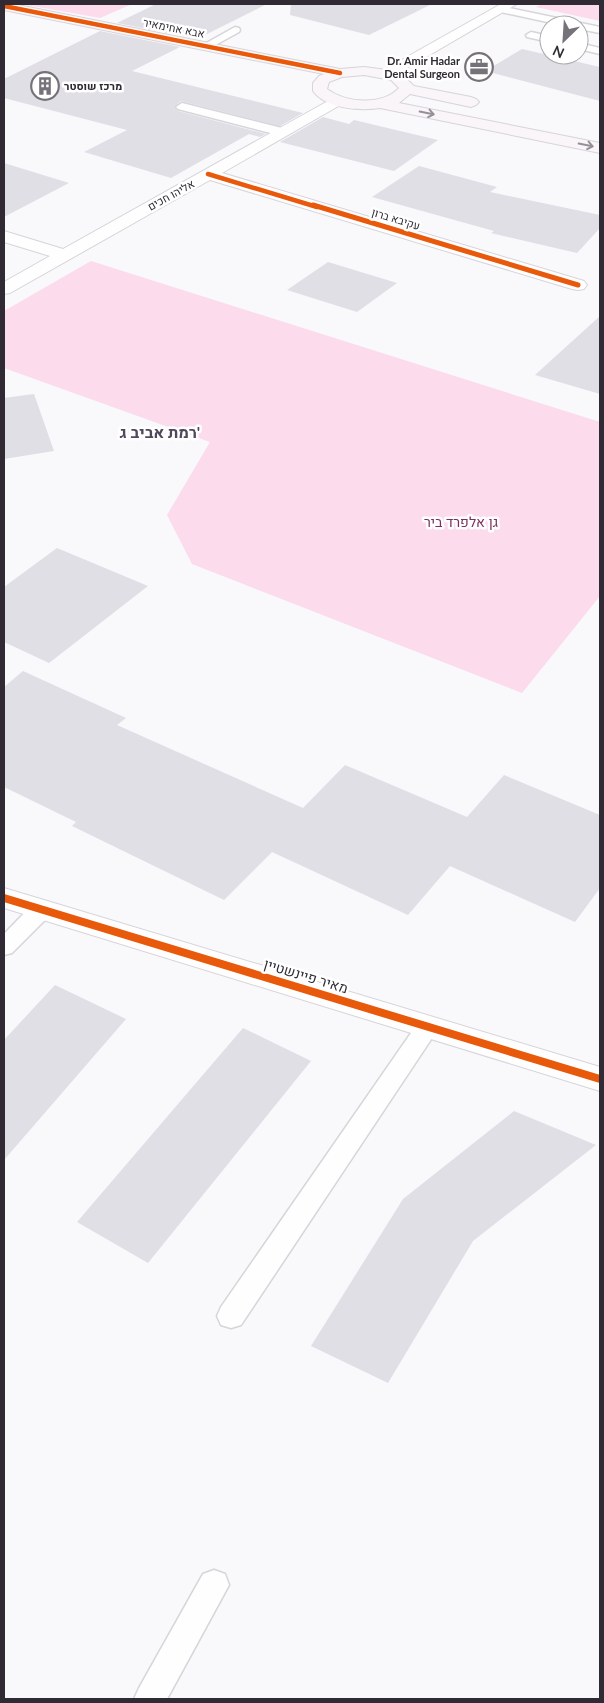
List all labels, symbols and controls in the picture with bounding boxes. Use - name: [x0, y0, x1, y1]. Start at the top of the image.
- street label: אבא אחימאיר: [142, 15, 206, 40]
- north arrow: [539, 15, 589, 65]
- text: N: [550, 42, 567, 62]
- office icon: Dr. Amir Hadar Dental Surgeon: [464, 52, 494, 82]
- place label: Dr. Amir Hadar Dental Surgeon: [384, 54, 461, 80]
- building icon: מרכז שוסטר: [30, 71, 60, 101]
- place label: מרכז שוסטר: [64, 79, 122, 92]
- one-way arrow: [419, 109, 435, 118]
- one-way arrow: [578, 141, 594, 150]
- street label: אליהו חכים: [145, 176, 196, 213]
- street label: עקיבא ברון: [370, 205, 422, 232]
- district label: רמת אביב ג': [120, 422, 200, 441]
- park label: גן אלפרד ביר: [424, 513, 498, 530]
- street label: מאיר פיינשטיין: [262, 955, 350, 996]

